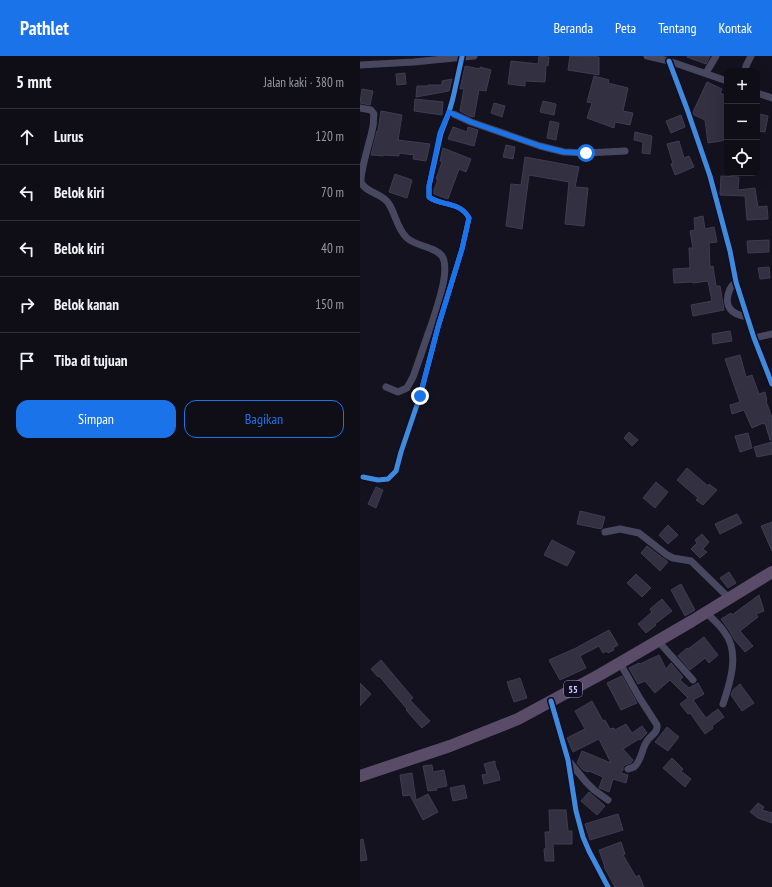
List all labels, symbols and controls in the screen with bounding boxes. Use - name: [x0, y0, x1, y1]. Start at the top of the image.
- text: Pathlet: [20, 16, 69, 40]
- text: Beranda: [553, 19, 593, 37]
- text: Peta: [615, 19, 636, 37]
- text: Tentang: [658, 19, 697, 37]
- text: Kontak: [719, 19, 752, 37]
- map controls: [724, 68, 760, 176]
- button: +: [724, 68, 760, 104]
- text: 5 mnt: [16, 71, 51, 93]
- text: Jalan kaki · 380 m: [264, 74, 344, 91]
- button: −: [724, 104, 760, 140]
- icon: ahead: [16, 126, 38, 148]
- text: Lurus: [54, 127, 83, 146]
- text: 120 m: [315, 128, 344, 145]
- button: locate: [724, 140, 760, 176]
- route start: [577, 144, 595, 162]
- icon: left: [16, 182, 38, 204]
- text: Belok kiri: [54, 183, 104, 202]
- text: 70 m: [321, 184, 344, 201]
- icon: left: [16, 238, 38, 260]
- text: Belok kiri: [54, 239, 104, 258]
- text: 40 m: [321, 240, 344, 257]
- icon: right: [16, 294, 38, 316]
- text: Belok kanan: [54, 295, 119, 314]
- text: 150 m: [315, 296, 344, 313]
- icon: arrive: [16, 350, 38, 372]
- text: Tiba di tujuan: [54, 351, 128, 370]
- route end: [411, 387, 429, 405]
- button: Simpan: [16, 400, 176, 438]
- button: Bagikan: [184, 400, 344, 438]
- road number: 55: [564, 681, 582, 697]

